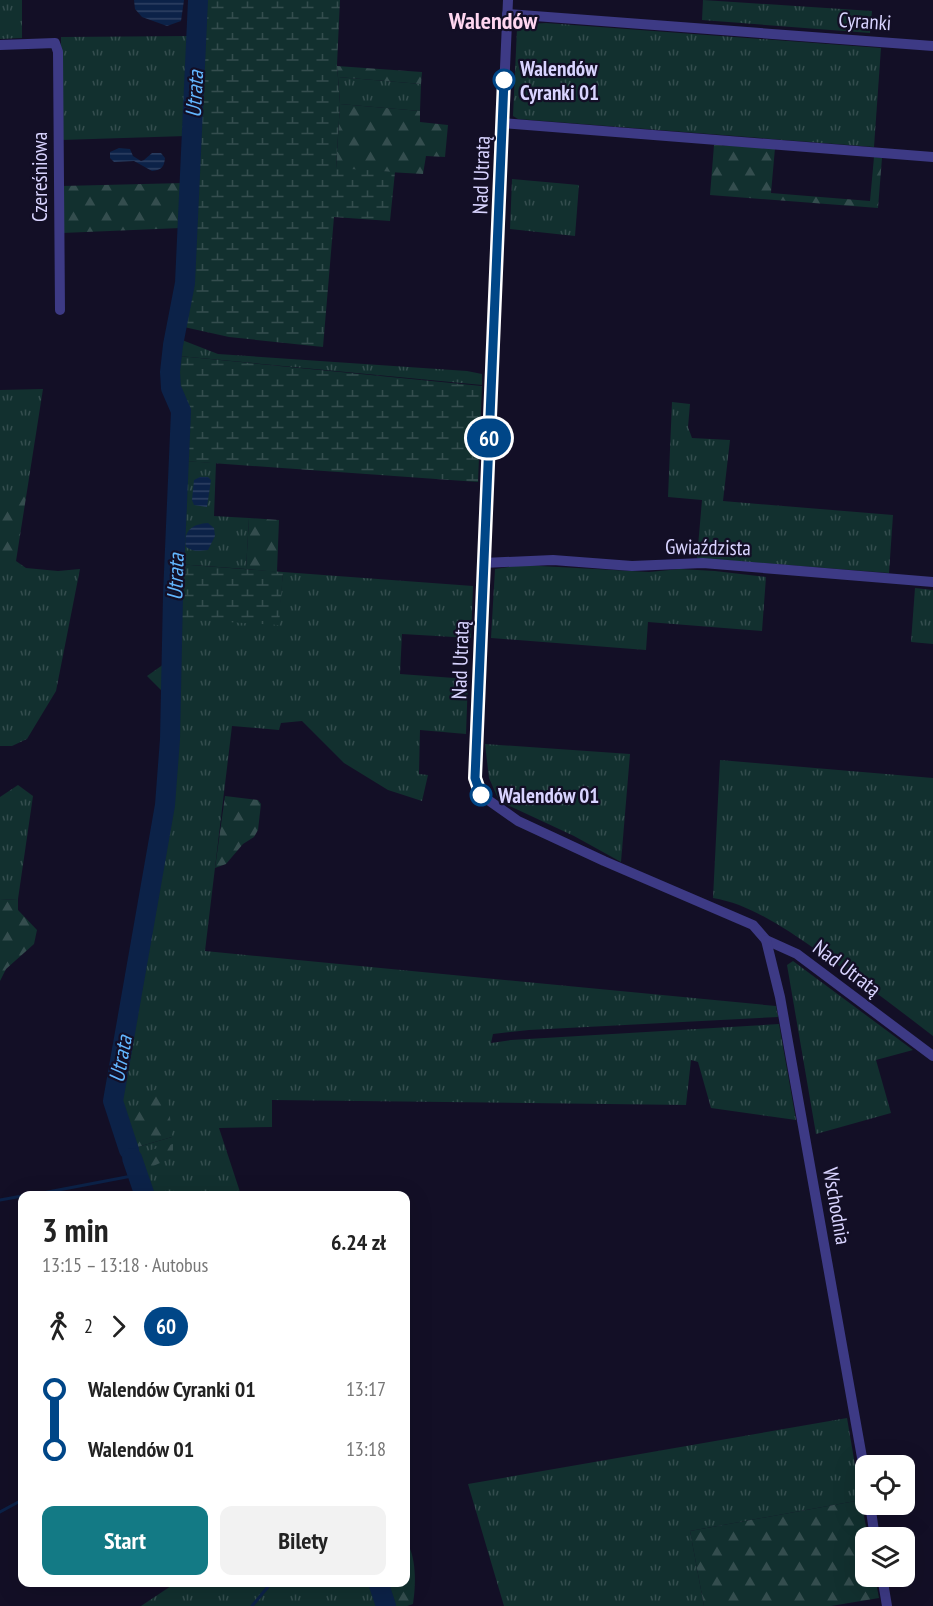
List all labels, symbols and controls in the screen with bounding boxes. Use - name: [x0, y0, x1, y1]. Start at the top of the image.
- district label: Walendów: [448, 5, 538, 36]
- street label: Cyranki: [838, 6, 892, 36]
- place label: Walendów Cyranki 01: [519, 55, 599, 106]
- water label: Utrata: [179, 69, 209, 118]
- marker: Walendów Cyranki 01: [493, 69, 515, 91]
- street label: Czereśniowa: [26, 132, 53, 222]
- street label: Nad Utratą: [466, 135, 496, 215]
- line badge: 60: [462, 418, 516, 458]
- text: 60: [479, 425, 499, 452]
- street label: Gwiaździsta: [665, 533, 751, 561]
- water label: Utrata: [160, 552, 190, 601]
- street label: Nad Utratą: [445, 620, 475, 700]
- place label: Walendów 01: [497, 782, 599, 809]
- marker: Walendów 01: [470, 784, 492, 806]
- street label: Nad Utratą: [808, 934, 886, 1002]
- water label: Utrata: [102, 1032, 138, 1085]
- street label: Wschodnia: [817, 1165, 857, 1247]
- text: 3 min: [42, 1208, 109, 1251]
- text: 6.24 zł: [331, 1228, 386, 1256]
- text: 13:15 – 13:18 · Autobus: [42, 1252, 208, 1278]
- icon: walk: [42, 1310, 75, 1343]
- icon: forward: [102, 1310, 135, 1343]
- text: 2: [84, 1313, 93, 1339]
- text: 60: [156, 1313, 176, 1340]
- text: Walendów Cyranki 01: [88, 1375, 256, 1403]
- text: 13:17: [346, 1376, 386, 1402]
- text: Walendów 01: [88, 1435, 194, 1463]
- text: 13:18: [346, 1436, 386, 1462]
- map controls: [855, 1455, 915, 1587]
- button: locate: [855, 1455, 915, 1515]
- button: Start: [42, 1506, 208, 1575]
- button: Bilety: [220, 1506, 386, 1575]
- button: layers: [855, 1527, 915, 1587]

